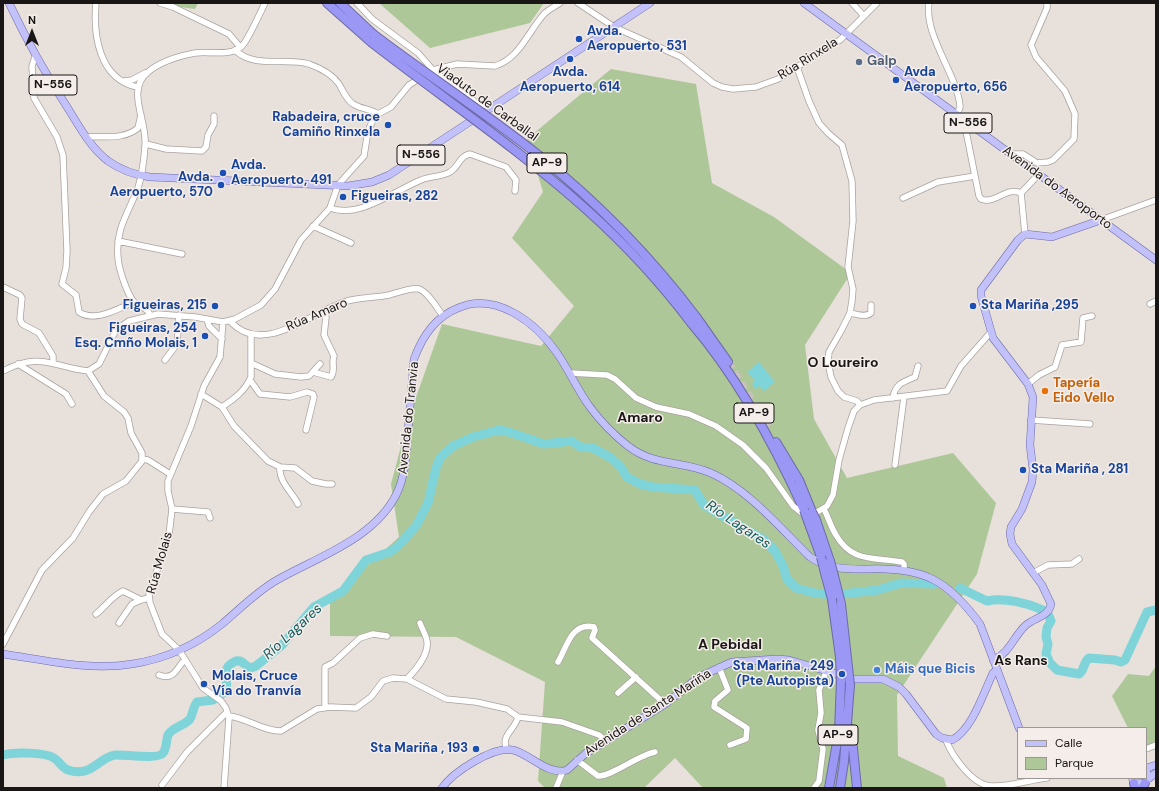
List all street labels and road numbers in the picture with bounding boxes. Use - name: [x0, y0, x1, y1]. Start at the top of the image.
- street label: Rúa Rinxela: [775, 34, 841, 84]
- street label: Viaduto de Carballal: [433, 61, 541, 145]
- road number: N-556: [29, 75, 77, 95]
- road number: N-556: [944, 113, 992, 133]
- street label: Avenida do Aeroporto: [999, 143, 1115, 233]
- road number: N-556: [397, 145, 445, 165]
- road number: AP-9: [527, 153, 567, 173]
- street label: Rúa Amaro: [284, 295, 350, 335]
- street label: Avenida do Tranvia: [395, 361, 423, 475]
- road number: AP-9: [734, 403, 774, 423]
- street label: Rúa Molais: [144, 530, 176, 596]
- street label: Avenida de Santa Mariña: [582, 666, 714, 760]
- road number: AP-9: [818, 725, 858, 745]

